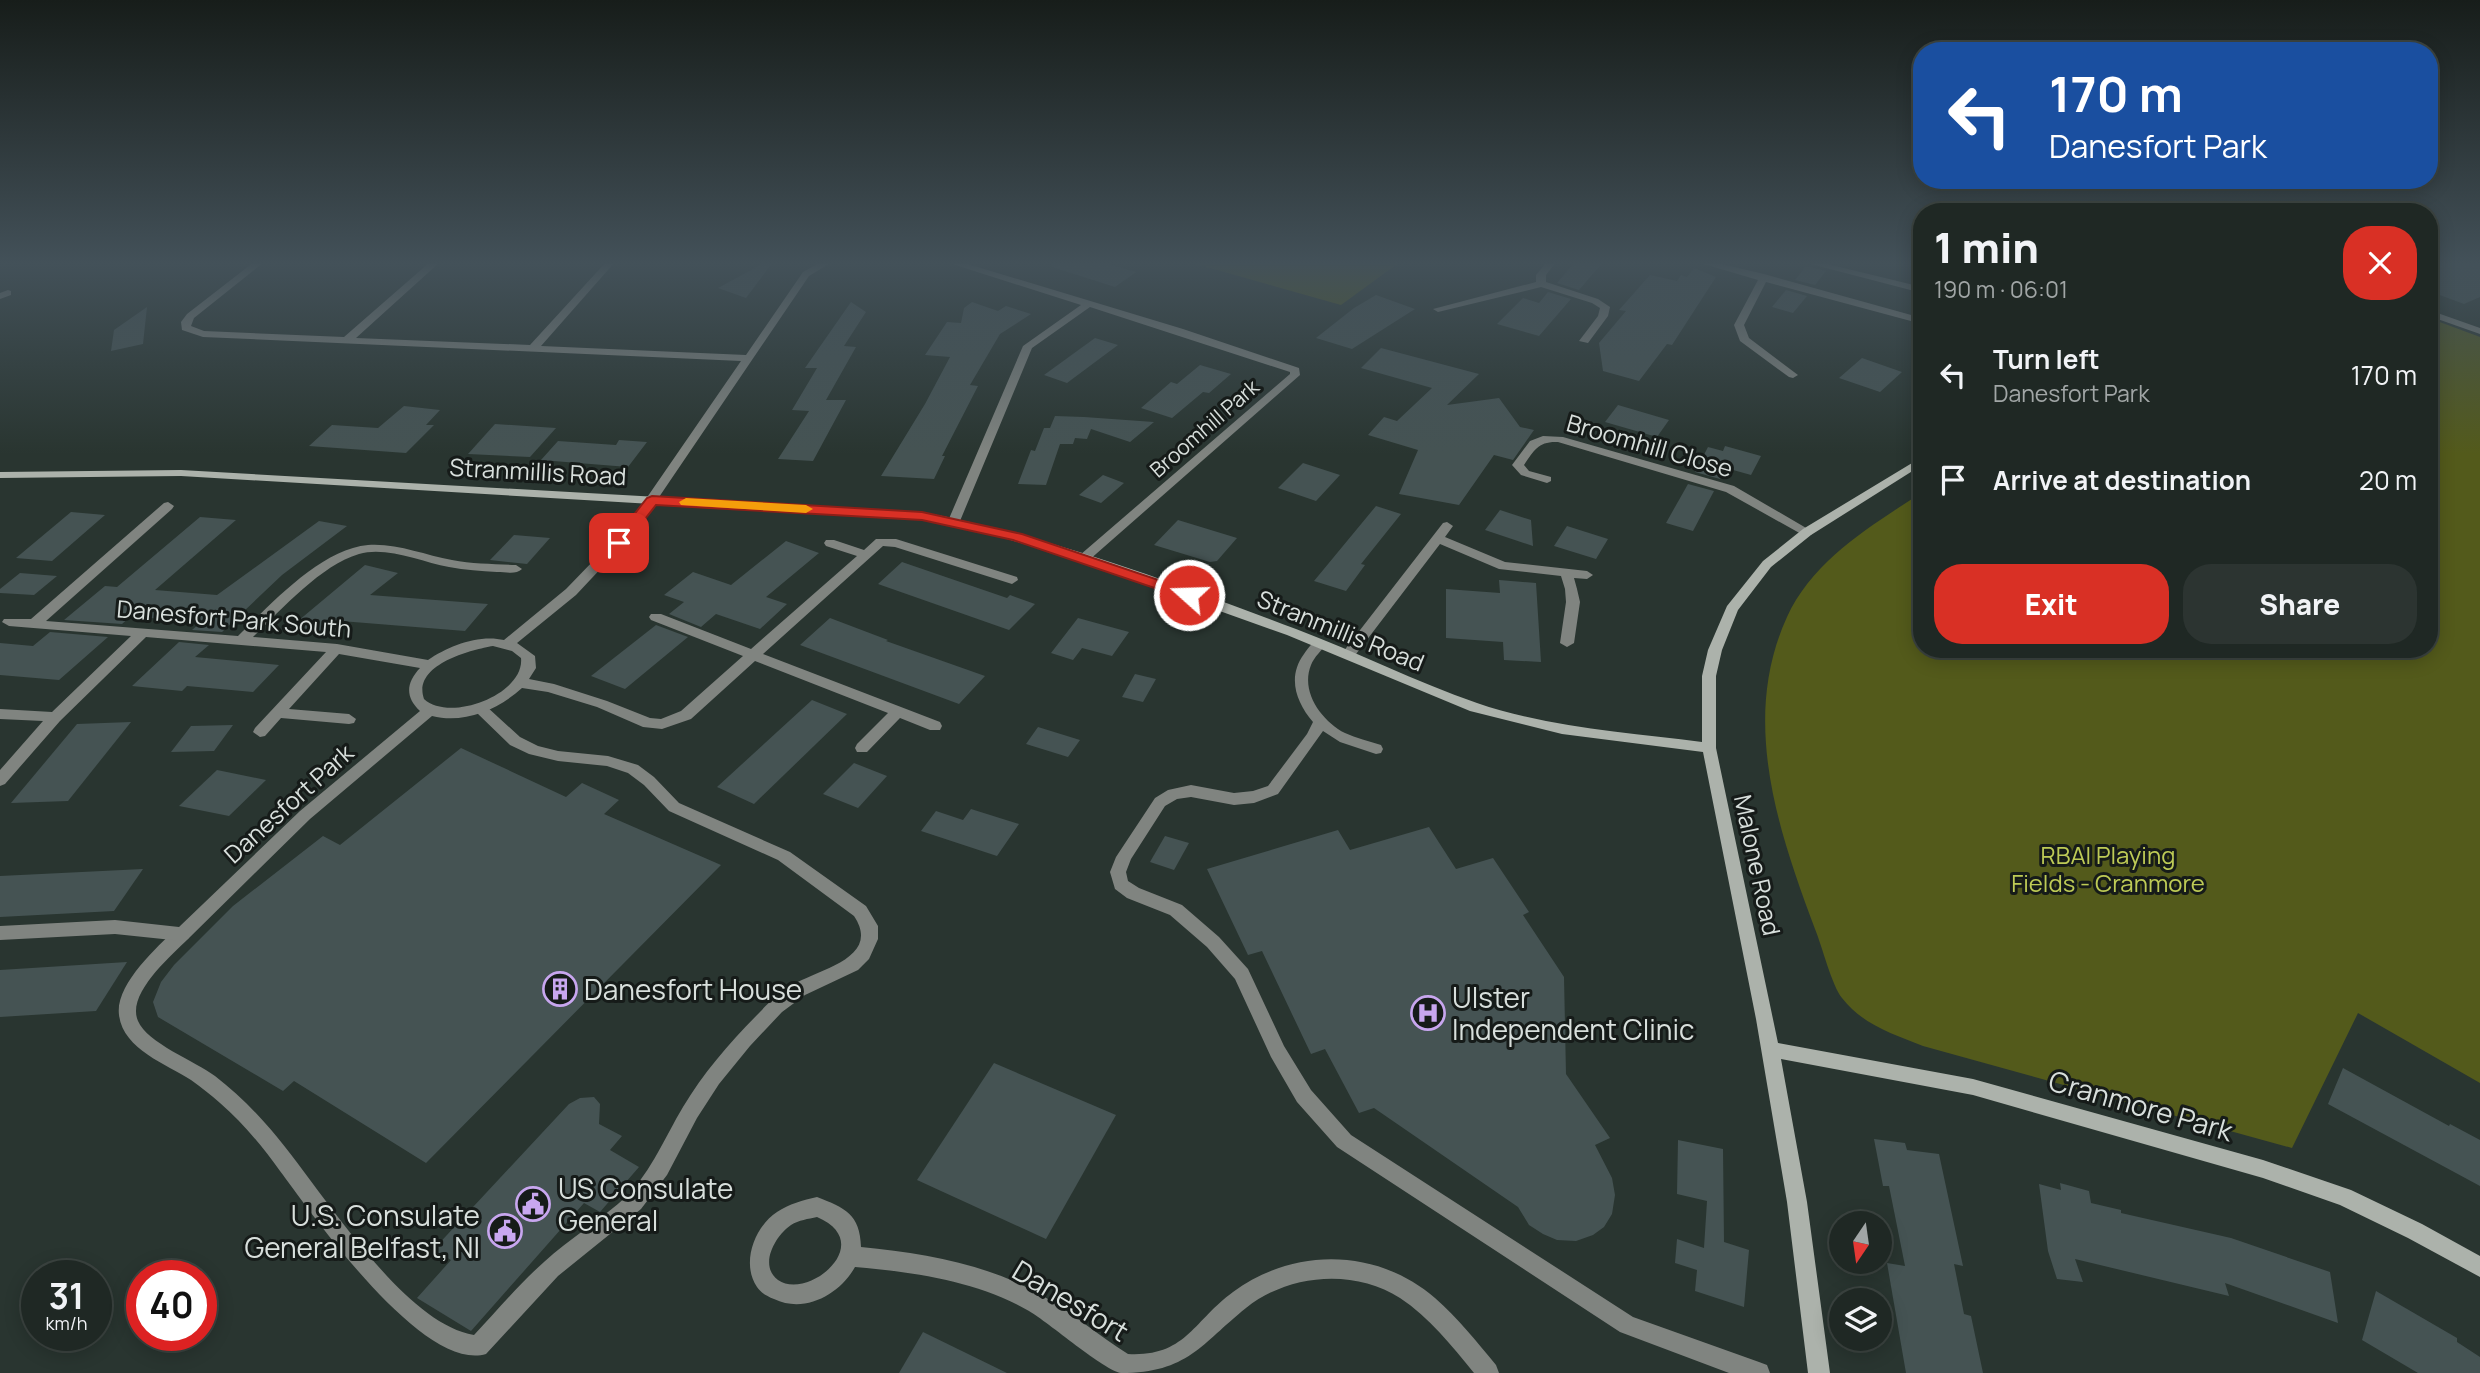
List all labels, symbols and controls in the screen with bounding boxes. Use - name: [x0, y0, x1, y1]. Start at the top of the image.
- text: 170 m: [2049, 60, 2183, 127]
- icon: left: [1934, 70, 2025, 161]
- text: Danesfort Park: [2049, 124, 2267, 168]
- text: 1 min: [1934, 218, 2039, 276]
- button: close: [2343, 226, 2417, 300]
- text: 190 m · 06:01: [1934, 273, 2068, 305]
- text: Turn left: [1993, 341, 2100, 377]
- icon: left: [1934, 356, 1972, 394]
- text: 170 m: [2351, 357, 2417, 393]
- street label: Broomhill Park: [1143, 372, 1265, 483]
- text: Danesfort Park: [1993, 377, 2150, 409]
- street label: Broomhill Close: [1563, 406, 1737, 484]
- street label: Stranmillis Road: [449, 450, 627, 492]
- icon: arrive: [1934, 461, 1972, 499]
- text: Arrive at destination: [1993, 462, 2251, 498]
- text: 20 m: [2359, 462, 2417, 498]
- pin: [589, 513, 649, 573]
- icon: arrive: [600, 524, 638, 562]
- position arrow: [1152, 558, 1226, 632]
- button: Exit: [1934, 564, 2169, 644]
- button: Share: [2183, 564, 2417, 644]
- street label: Stranmillis Road: [1253, 582, 1429, 678]
- street label: Danesfort Park South: [115, 591, 353, 645]
- street label: Danesfort Park: [216, 735, 361, 870]
- street label: Malone Road: [1727, 792, 1789, 938]
- park label: RBAI Playing Fields - Cranmore: [2011, 838, 2205, 899]
- building icon: Danesfort House: [541, 970, 579, 1008]
- place label: Danesfort House: [584, 970, 802, 1008]
- place label: Ulster Independent Clinic: [1452, 978, 1694, 1048]
- hospital icon: Ulster Independent Clinic: [1409, 994, 1447, 1032]
- street label: Cranmore Park: [2045, 1061, 2238, 1150]
- place label: US Consulate General: [558, 1169, 733, 1239]
- public building icon: US Consulate General: [514, 1185, 552, 1223]
- place label: U.S. Consulate General Belfast, NI: [244, 1196, 480, 1266]
- north arrow: [1829, 1211, 1892, 1274]
- map controls: [1829, 1211, 1892, 1351]
- public building icon: U.S. Consulate General Belfast, NI: [486, 1212, 524, 1250]
- street label: Danesfort: [1006, 1250, 1136, 1350]
- speed limit sign: 40: [126, 1260, 217, 1351]
- text: 31: [49, 1272, 84, 1320]
- button: layers: [1829, 1288, 1892, 1351]
- text: km/h: [46, 1311, 87, 1335]

